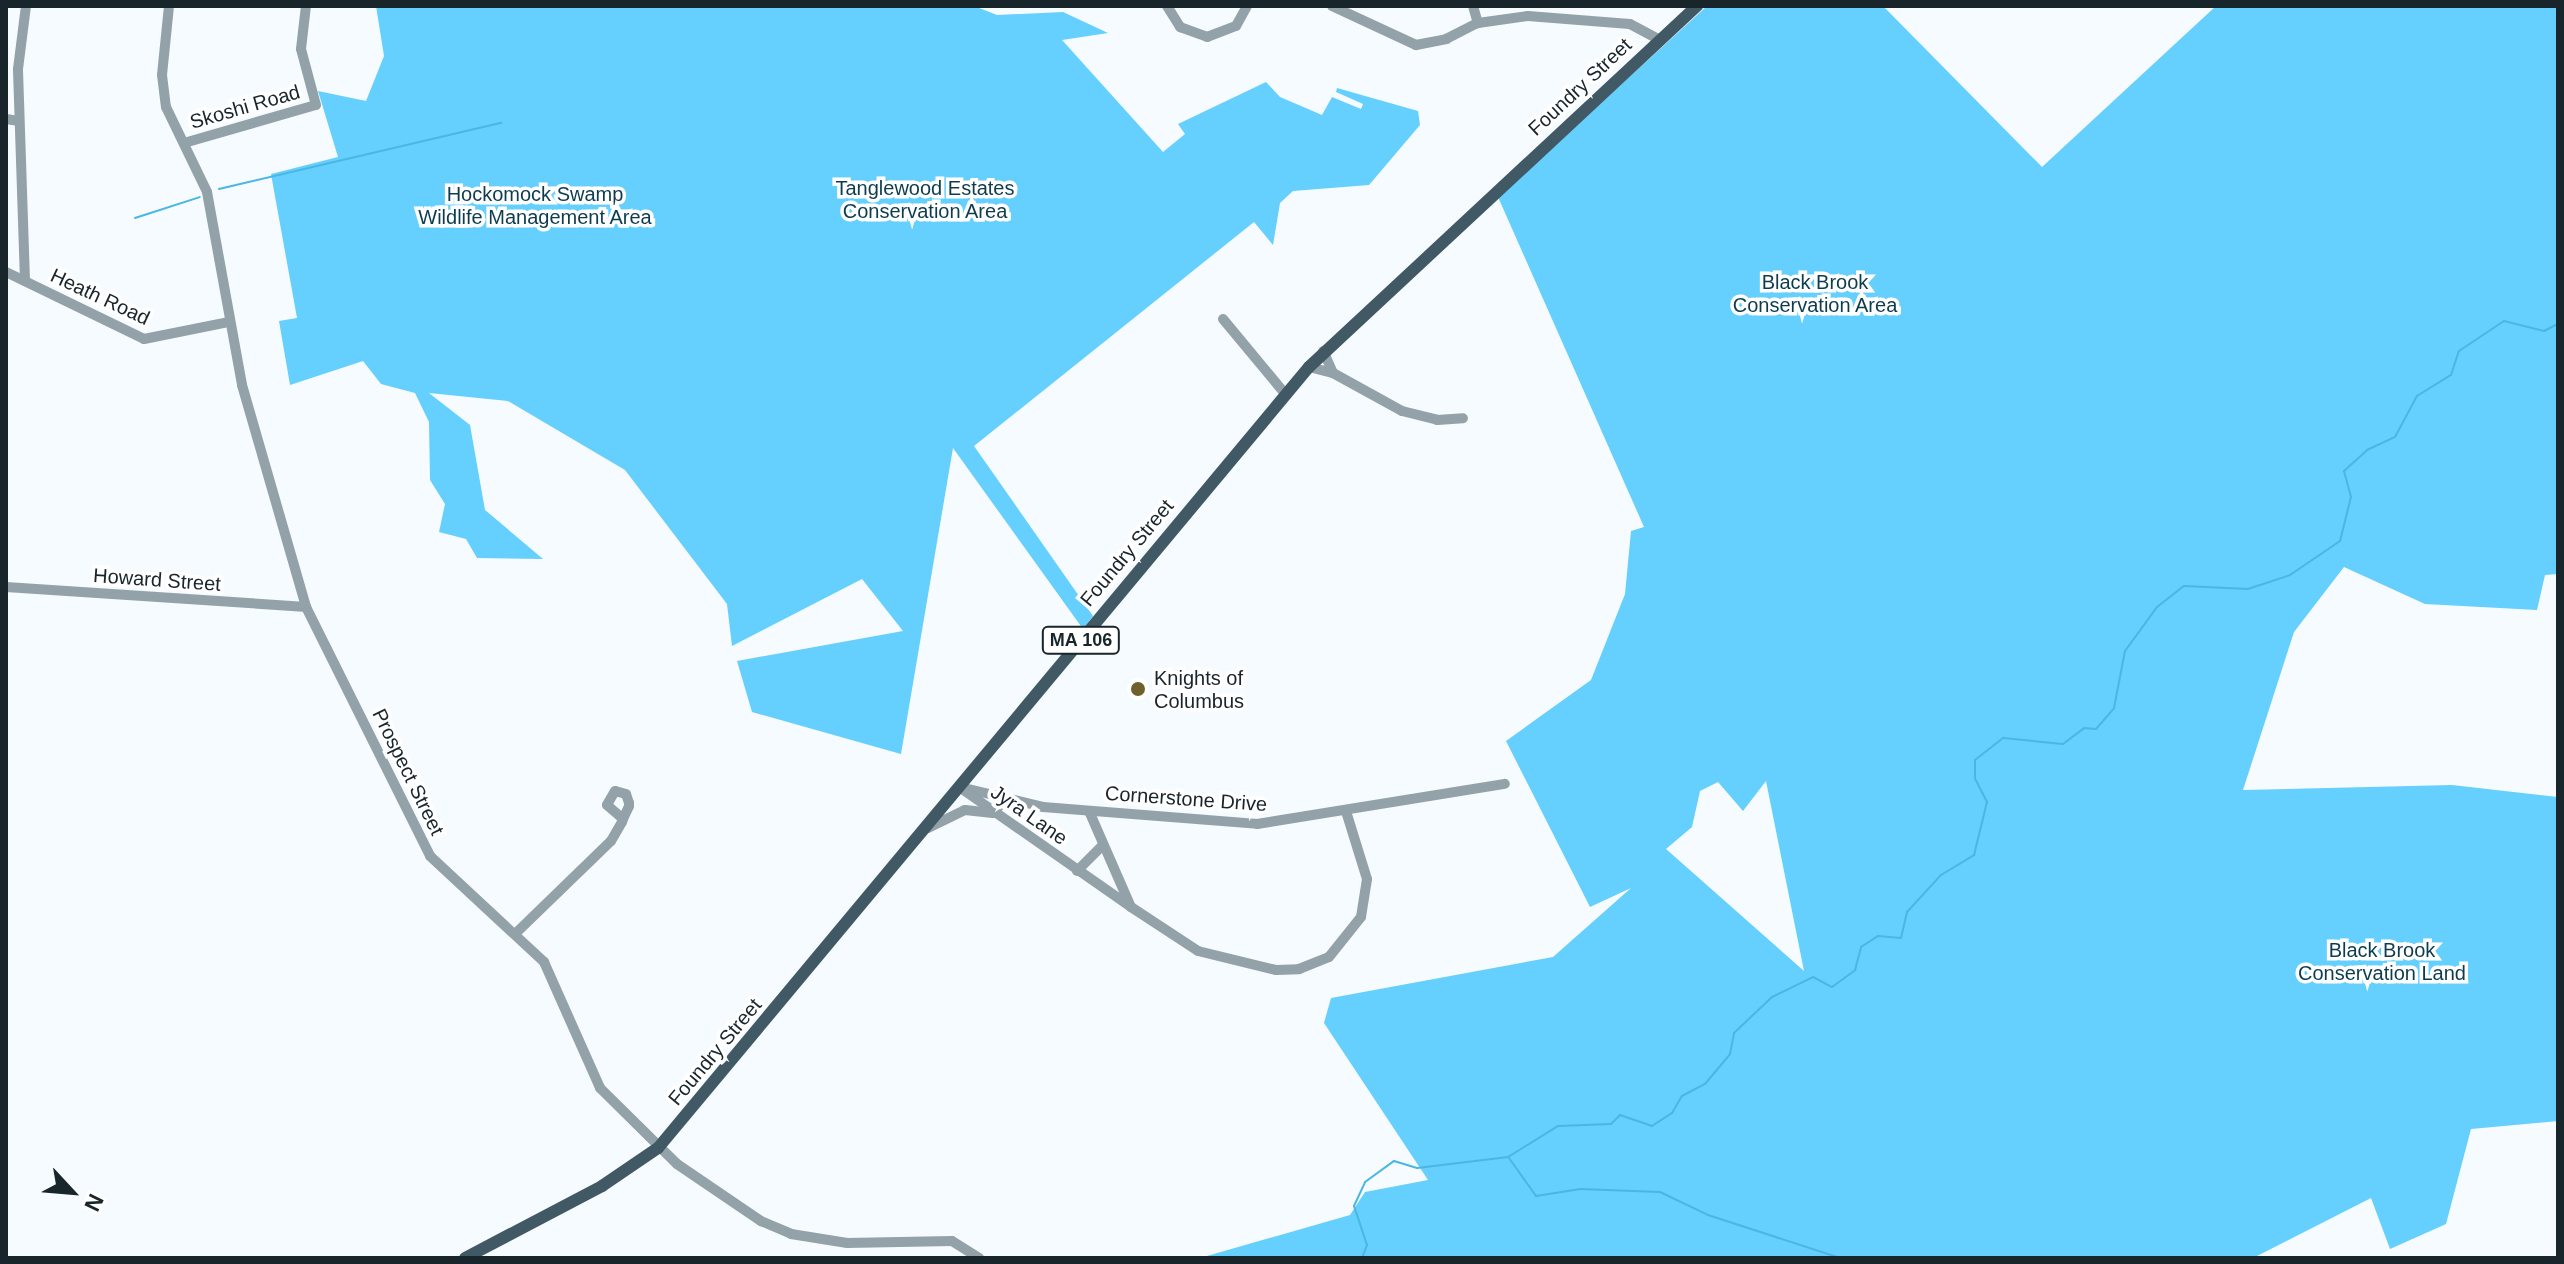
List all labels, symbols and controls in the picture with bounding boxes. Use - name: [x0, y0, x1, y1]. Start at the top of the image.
- street label: Foundry Street: [1523, 33, 1637, 141]
- street label: Skoshi Road: [187, 80, 303, 134]
- park label: Tanglewood Estates Conservation Area: [835, 176, 1015, 223]
- park label: Hockomock Swamp Wildlife Management Area: [418, 182, 652, 229]
- street label: Heath Road: [47, 264, 153, 330]
- park label: Black Brook Conservation Area: [1732, 270, 1898, 317]
- street label: Foundry Street: [1075, 495, 1179, 611]
- street label: Howard Street: [92, 564, 222, 596]
- road number: MA 106: [1041, 626, 1121, 654]
- place label: Knights of Columbus: [1154, 666, 1244, 713]
- marker: Knights of Columbus: [1129, 680, 1147, 698]
- street label: Prospect Street: [367, 705, 449, 839]
- street label: Jyra Lane: [986, 780, 1072, 850]
- street label: Cornerstone Drive: [1104, 781, 1268, 817]
- park label: Black Brook Conservation Land: [2298, 939, 2466, 986]
- street label: Foundry Street: [663, 994, 767, 1110]
- north arrow: [32, 1152, 112, 1232]
- text: N: [79, 1190, 109, 1215]

